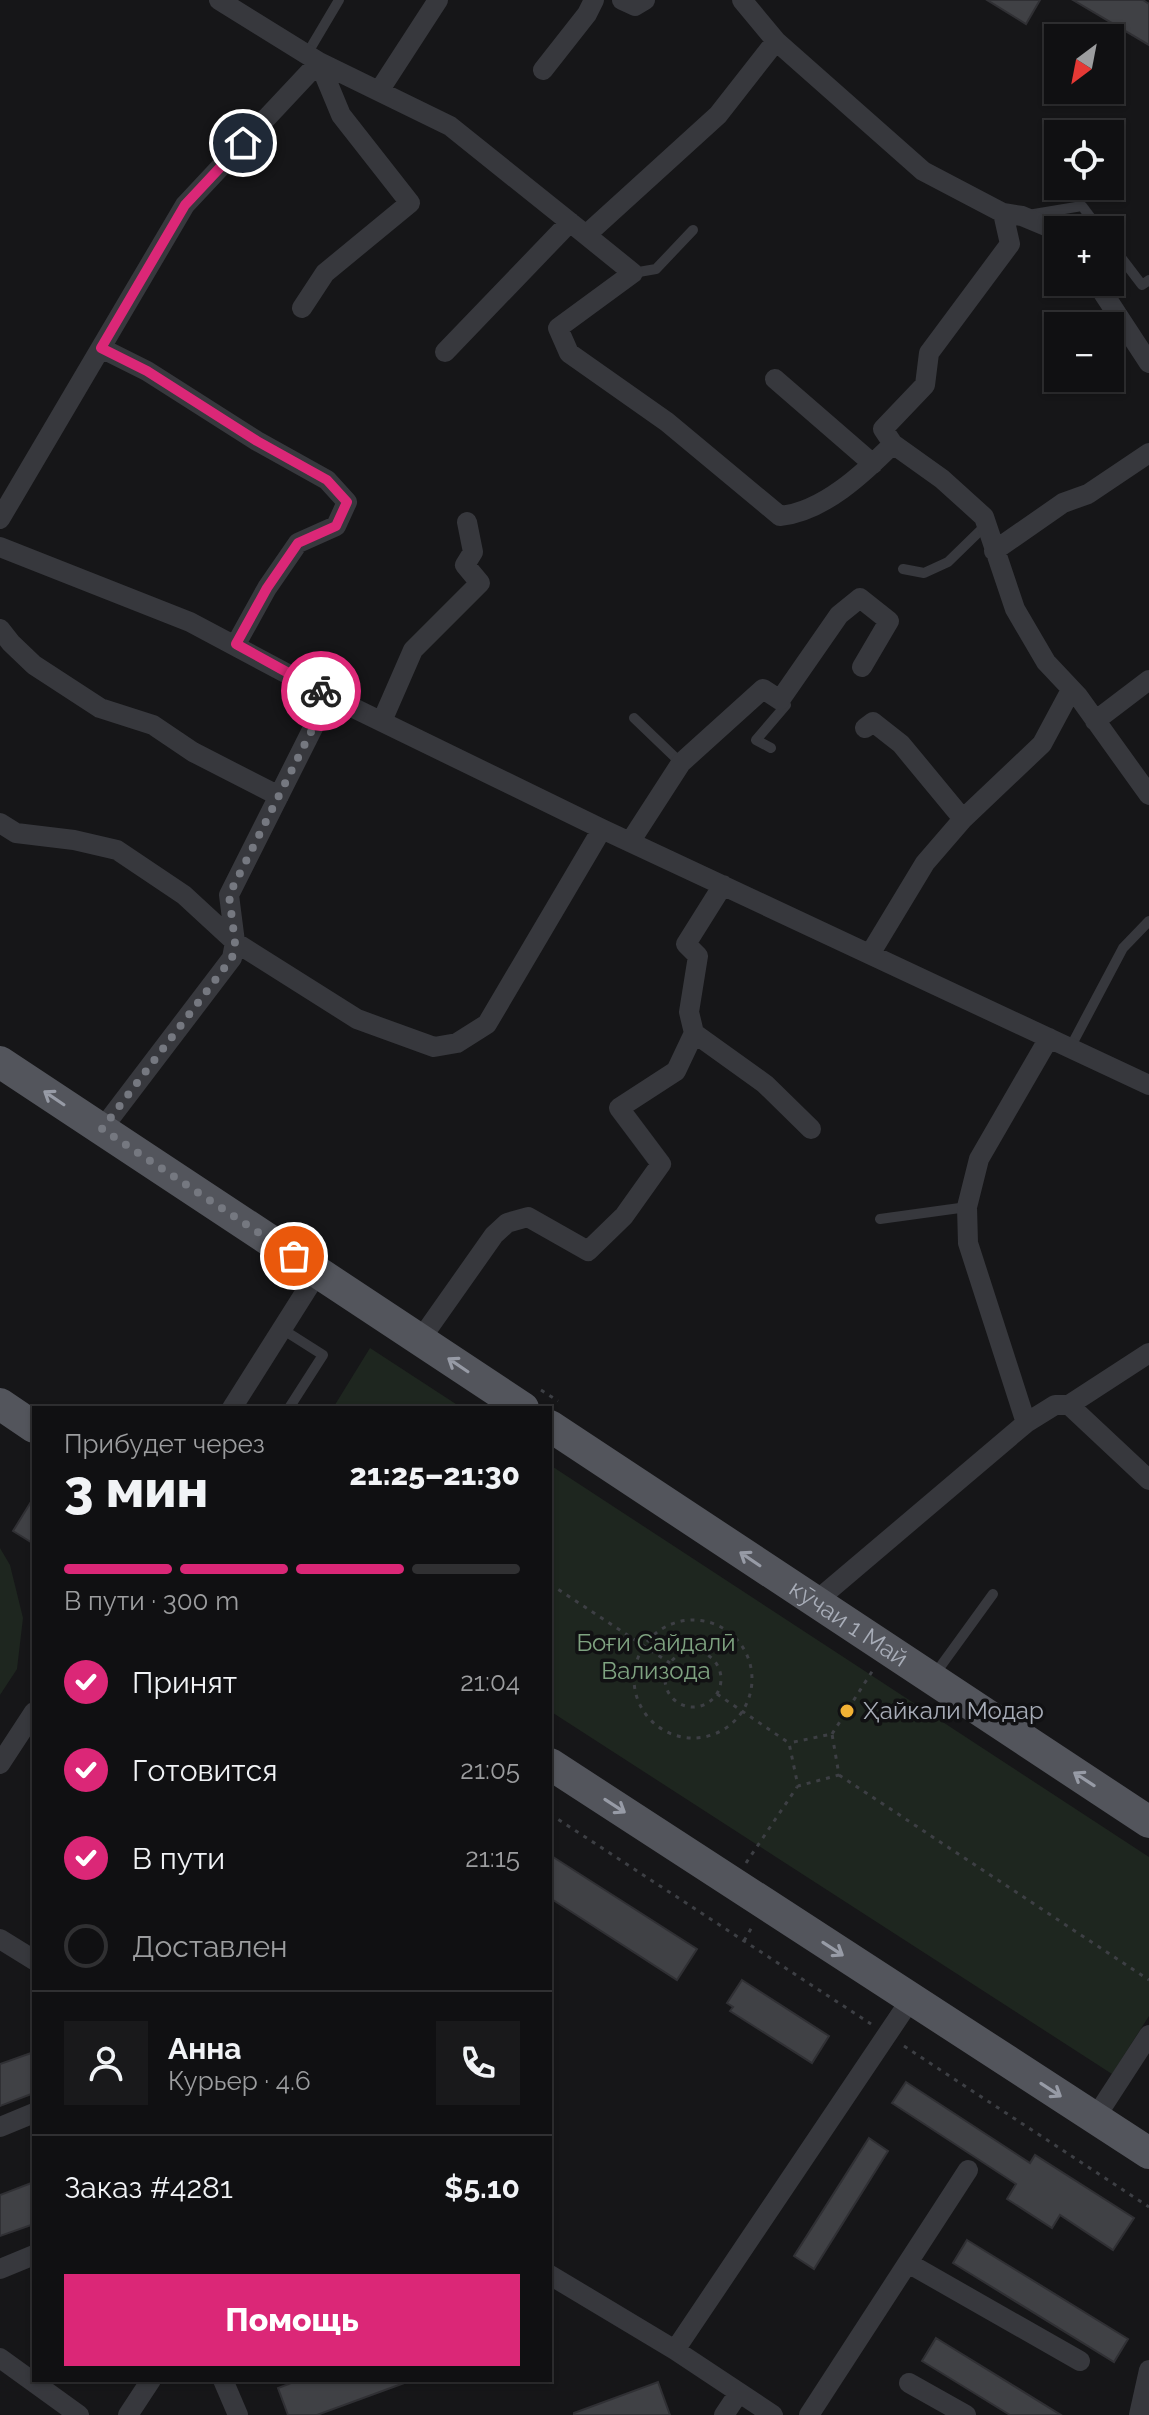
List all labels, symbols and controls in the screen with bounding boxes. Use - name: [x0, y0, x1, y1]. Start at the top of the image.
- north arrow: [1044, 24, 1124, 104]
- map controls: [1044, 24, 1124, 392]
- pin: [209, 109, 277, 177]
- button: locate: [1044, 120, 1124, 200]
- icon: home: [221, 121, 265, 165]
- button: +: [1044, 216, 1124, 296]
- button: −: [1044, 312, 1124, 392]
- courier: [281, 651, 361, 731]
- icon: bike: [299, 669, 343, 713]
- one-way arrow: [44, 1089, 66, 1106]
- pin: [260, 1222, 328, 1290]
- icon: bag: [272, 1234, 316, 1278]
- one-way arrow: [447, 1357, 469, 1373]
- text: Прибудет через: [64, 1429, 265, 1459]
- text: 21:25–21:30: [350, 1457, 520, 1492]
- text: 3 мин: [64, 1458, 208, 1519]
- one-way arrow: [739, 1550, 762, 1566]
- street label: кӯчаи 1 Май: [784, 1573, 914, 1673]
- text: В пути · 300 m: [64, 1586, 239, 1616]
- park label: Боғи Сайдалӣ Вализода: [576, 1628, 736, 1685]
- icon: check: [64, 1660, 108, 1704]
- text: Принят: [132, 1665, 237, 1700]
- text: 21:04: [460, 1667, 520, 1697]
- place label: Ҳайкали Модар: [863, 1696, 1044, 1725]
- marker: Ҳайкали Модар: [838, 1702, 856, 1720]
- icon: check: [64, 1748, 108, 1792]
- text: Готовится: [132, 1753, 278, 1788]
- text: 21:05: [460, 1755, 520, 1785]
- one-way arrow: [1073, 1770, 1096, 1786]
- one-way arrow: [604, 1798, 626, 1815]
- icon: check: [64, 1836, 108, 1880]
- text: В пути: [132, 1841, 225, 1876]
- text: 21:15: [465, 1843, 520, 1873]
- text: Доставлен: [132, 1929, 288, 1964]
- one-way arrow: [821, 1941, 844, 1957]
- button: person: [64, 2021, 148, 2105]
- button: phone: [436, 2021, 520, 2105]
- text: Анна: [168, 2031, 242, 2066]
- text: Курьер · 4.6: [168, 2066, 311, 2096]
- one-way arrow: [1039, 2082, 1062, 2098]
- text: Заказ #4281: [64, 2170, 233, 2205]
- text: $5.10: [444, 2170, 520, 2205]
- button: Помощь: [64, 2274, 520, 2366]

